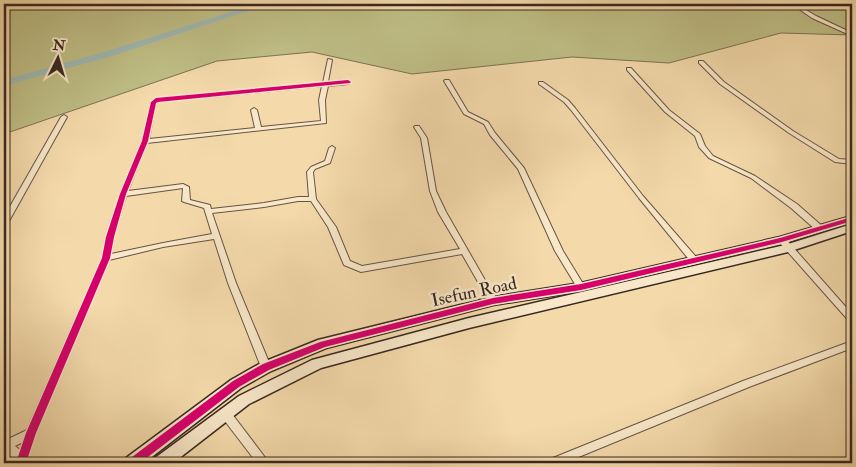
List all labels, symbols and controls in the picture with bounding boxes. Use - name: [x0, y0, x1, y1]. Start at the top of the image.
- north arrow: [32, 32, 82, 82]
- text: N: [51, 36, 67, 55]
- street label: Isefun Road: [429, 272, 519, 312]

